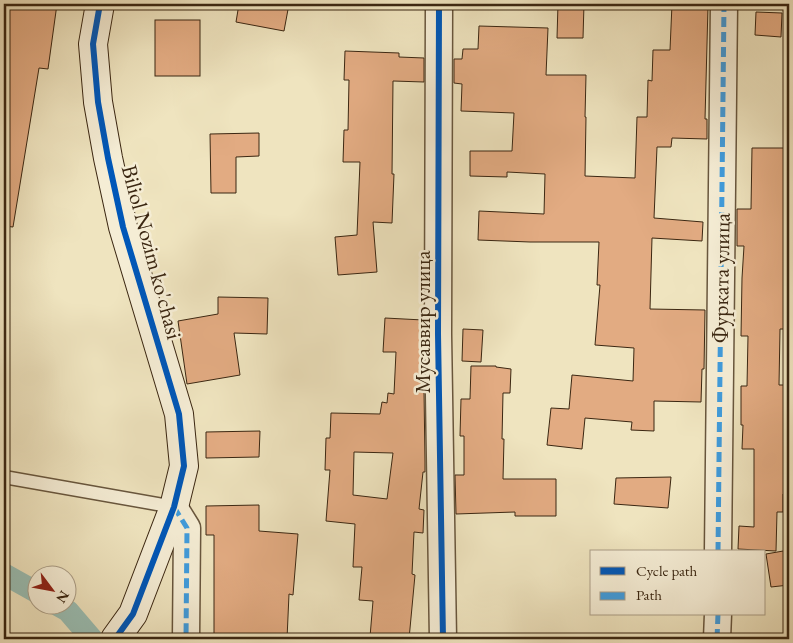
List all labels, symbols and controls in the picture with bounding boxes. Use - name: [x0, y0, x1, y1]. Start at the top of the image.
- street label: Biliol Nozim ko'chasi: [115, 162, 189, 342]
- street label: Фурката улица: [705, 212, 737, 343]
- street label: Мусаввир улица: [408, 250, 437, 393]
- legend: [590, 550, 766, 616]
- text: Cycle path: [636, 561, 698, 580]
- north arrow: [28, 566, 78, 616]
- text: Path: [636, 585, 662, 604]
- text: N: [52, 587, 74, 607]

